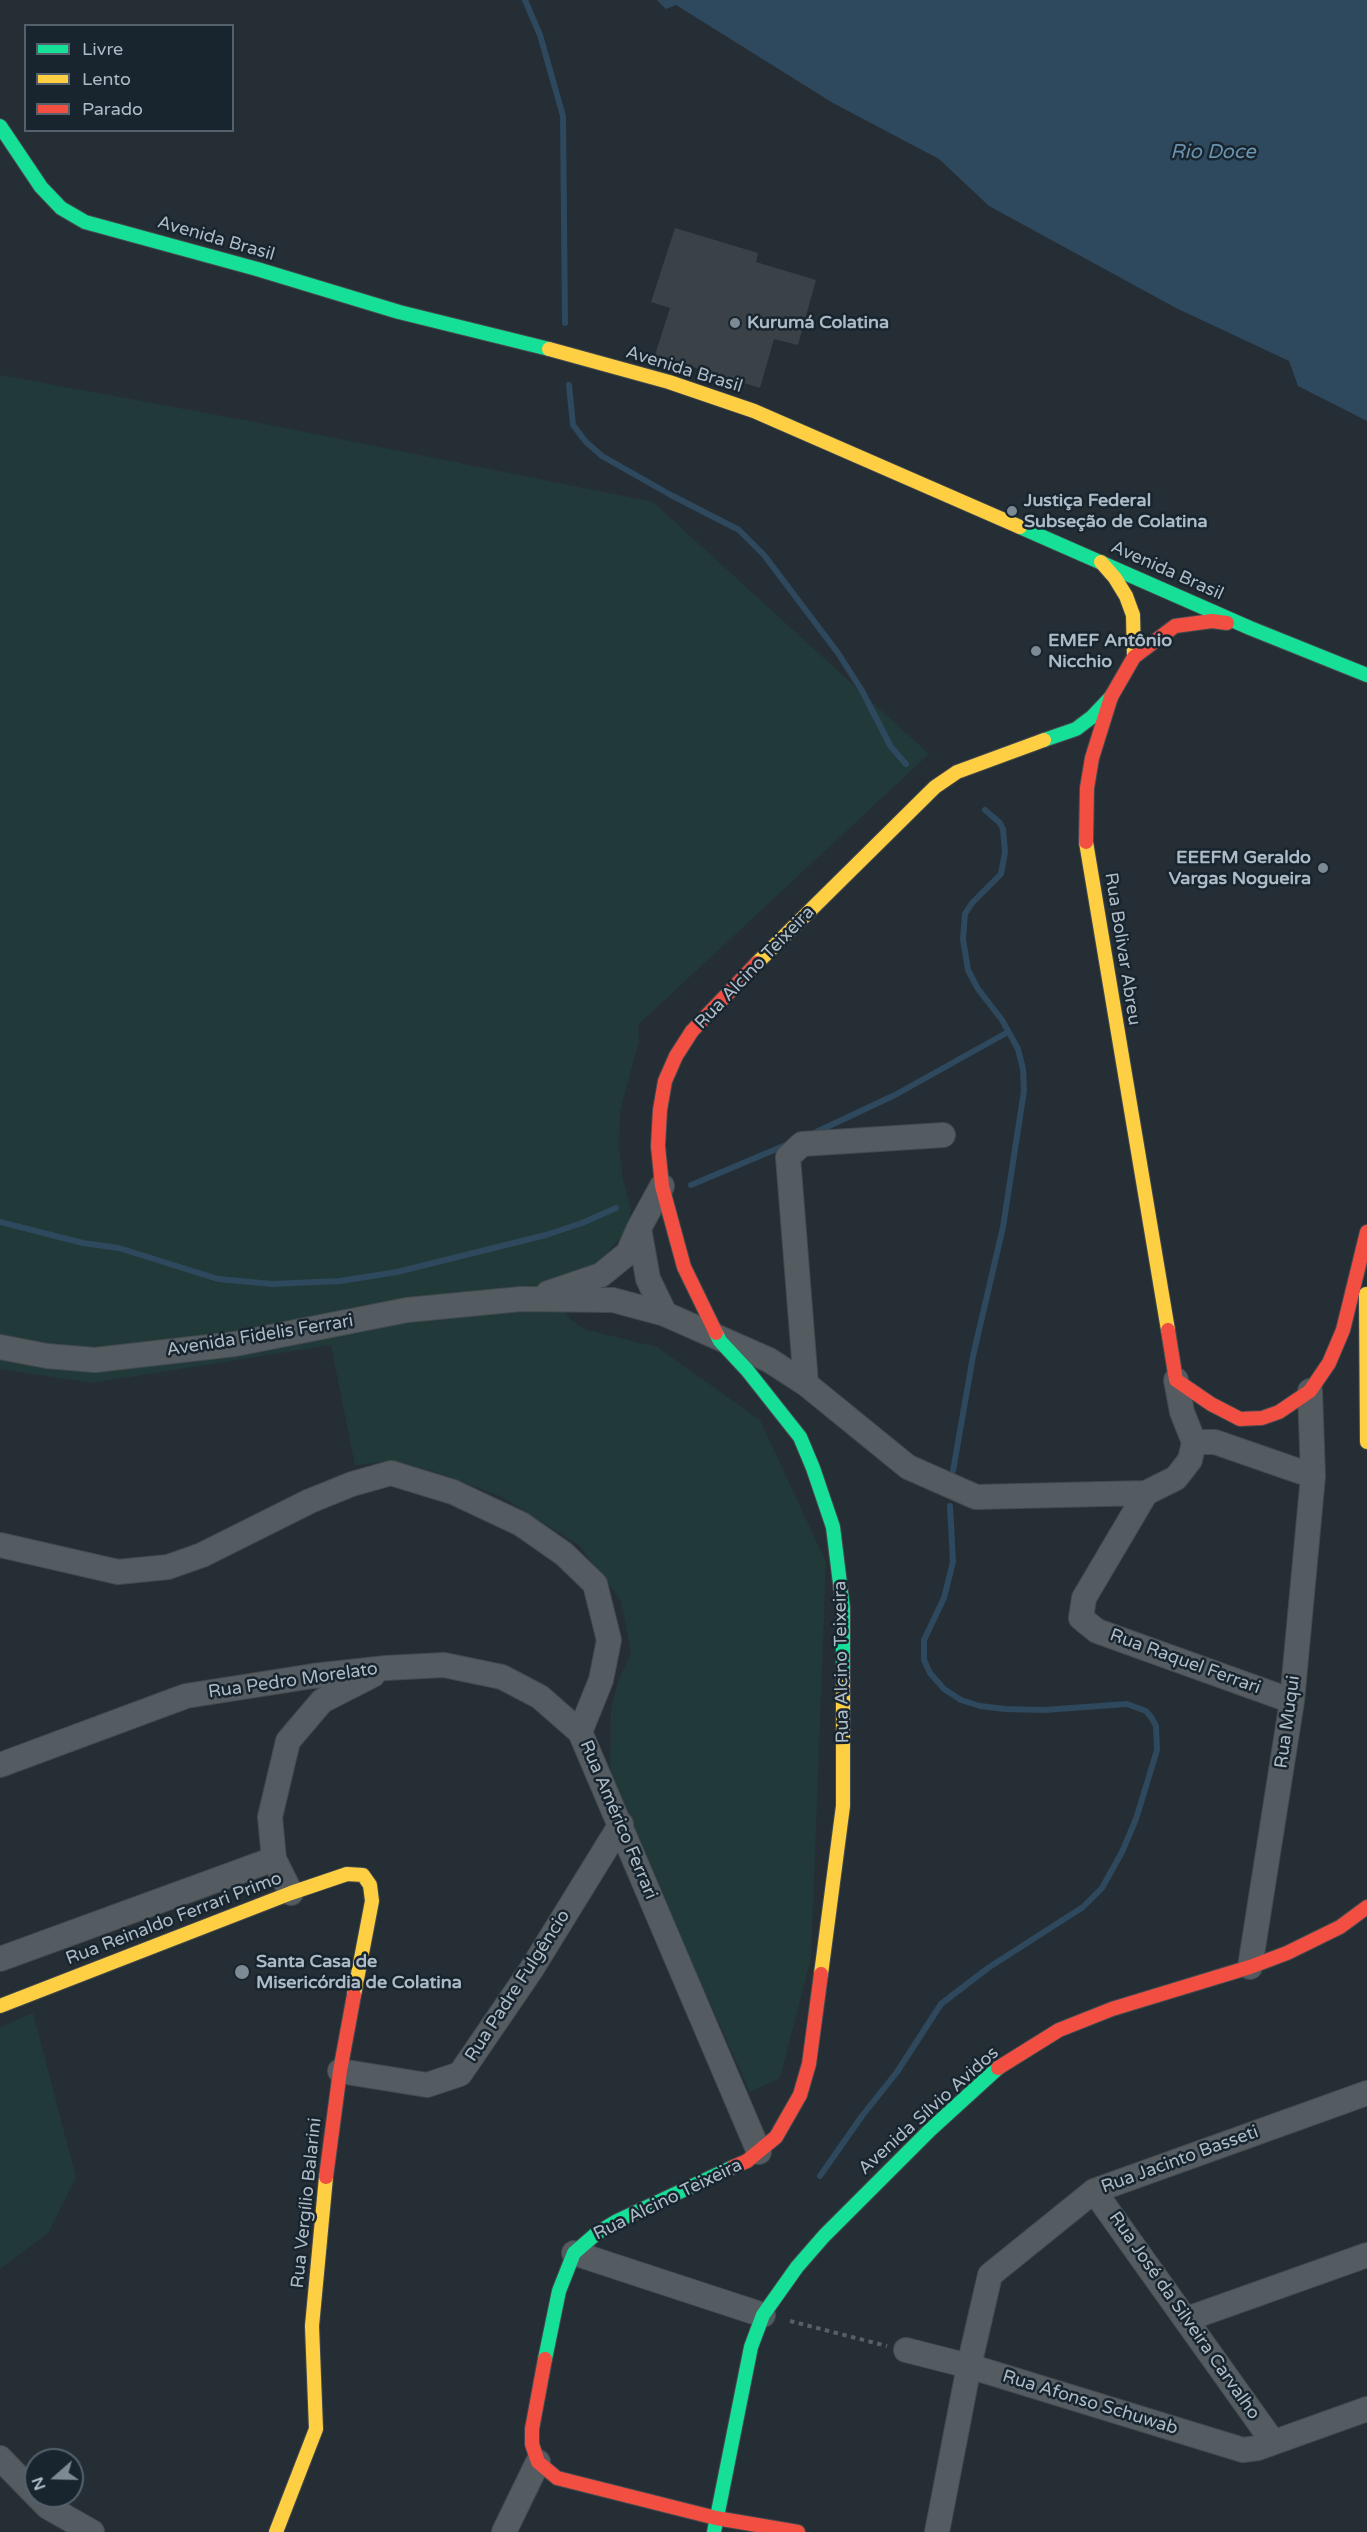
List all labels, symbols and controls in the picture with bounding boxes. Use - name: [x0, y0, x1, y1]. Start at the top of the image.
- legend: [24, 24, 234, 132]
- text: Livre: [82, 38, 123, 60]
- text: Lento: [82, 68, 131, 90]
- text: Parado: [82, 98, 143, 120]
- water label: Rio Doce: [1170, 141, 1256, 165]
- street label: Avenida Brasil: [155, 212, 277, 266]
- place label: Kurumá Colatina: [747, 312, 889, 334]
- marker: Kurumá Colatina: [728, 316, 742, 330]
- street label: Avenida Brasil: [623, 342, 745, 398]
- place label: Justiça Federal Subseção de Colatina: [1024, 490, 1208, 532]
- marker: Justiça Federal Subseção de Colatina: [1005, 504, 1019, 518]
- street label: Avenida Brasil: [1107, 537, 1227, 605]
- place label: EMEF Antônio Nicchio: [1048, 630, 1172, 672]
- marker: EMEF Antônio Nicchio: [1029, 644, 1043, 658]
- place label: EEEFM Geraldo Vargas Nogueira: [1169, 847, 1311, 890]
- marker: EEEFM Geraldo Vargas Nogueira: [1316, 861, 1330, 875]
- street label: Rua Bolivar Abreu: [1099, 871, 1145, 1027]
- street label: Rua Alcino Teixeira: [691, 902, 819, 1034]
- street label: Avenida Fidelis Ferrari: [165, 1311, 355, 1361]
- street label: Rua Alcino Teixeira: [830, 1580, 854, 1744]
- street label: Rua Raquel Ferrari: [1107, 1625, 1263, 1699]
- street label: Rua Pedro Morelato: [207, 1658, 379, 1704]
- street label: Rua Muqui: [1271, 1674, 1305, 1770]
- street label: Rua Américo Ferrari: [575, 1737, 661, 1903]
- street label: Rua Reinaldo Ferrari Primo: [63, 1868, 285, 1970]
- street label: Rua Padre Fulgêncio: [461, 1906, 575, 2066]
- place label: Santa Casa de Misericórdia de Colatina: [256, 1951, 462, 1994]
- marker: Santa Casa de Misericórdia de Colatina: [233, 1963, 251, 1981]
- street label: Avenida Sílvio Avidos: [854, 2042, 1004, 2180]
- street label: Rua Vergílio Balarini: [287, 2117, 327, 2289]
- street label: Rua Jacinto Basseti: [1098, 2122, 1262, 2198]
- street label: Rua Alcino Teixeira: [590, 2155, 746, 2245]
- street label: Rua José da Silveira Carvalho: [1104, 2208, 1264, 2424]
- street label: Rua Afonso Schuwab: [1000, 2366, 1180, 2440]
- north arrow: [24, 2448, 84, 2508]
- text: N: [27, 2474, 51, 2493]

